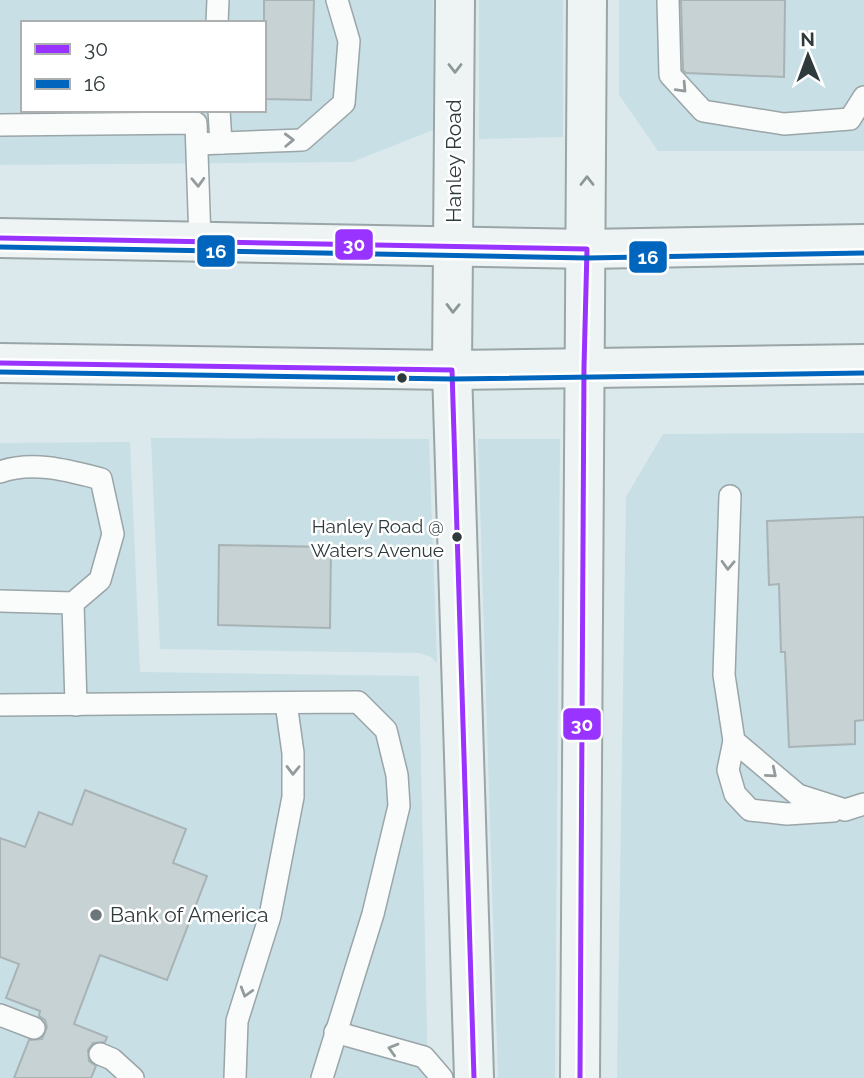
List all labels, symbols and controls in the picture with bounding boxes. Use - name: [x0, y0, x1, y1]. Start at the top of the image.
- legend: [21, 21, 266, 112]
- north arrow: [773, 21, 843, 91]
- text: N: [800, 28, 815, 50]
- text: 30: [84, 36, 108, 61]
- one-way arrow: [447, 63, 462, 74]
- text: 16: [84, 71, 106, 96]
- one-way arrow: [673, 80, 686, 93]
- street label: Hanley Road: [441, 99, 466, 223]
- one-way arrow: [285, 132, 295, 148]
- one-way arrow: [579, 175, 595, 185]
- one-way arrow: [191, 177, 206, 188]
- line badge: 30: [334, 228, 374, 261]
- text: 30: [343, 233, 365, 255]
- line badge: 16: [196, 234, 236, 268]
- text: 16: [206, 240, 226, 262]
- line badge: 16: [628, 240, 668, 274]
- text: 16: [638, 246, 658, 268]
- one-way arrow: [445, 303, 461, 314]
- unlabelled marker: [395, 371, 409, 385]
- place label: Hanley Road @ Waters Avenue: [311, 515, 444, 561]
- marker: Hanley Road @ Waters Avenue: [450, 530, 464, 544]
- one-way arrow: [720, 559, 735, 570]
- line badge: 30: [562, 707, 602, 741]
- text: 30: [571, 713, 593, 735]
- one-way arrow: [285, 765, 301, 776]
- one-way arrow: [764, 765, 777, 777]
- place label: Bank of America: [110, 902, 268, 927]
- marker: Bank of America: [88, 907, 104, 923]
- one-way arrow: [240, 986, 255, 998]
- one-way arrow: [387, 1042, 399, 1057]

